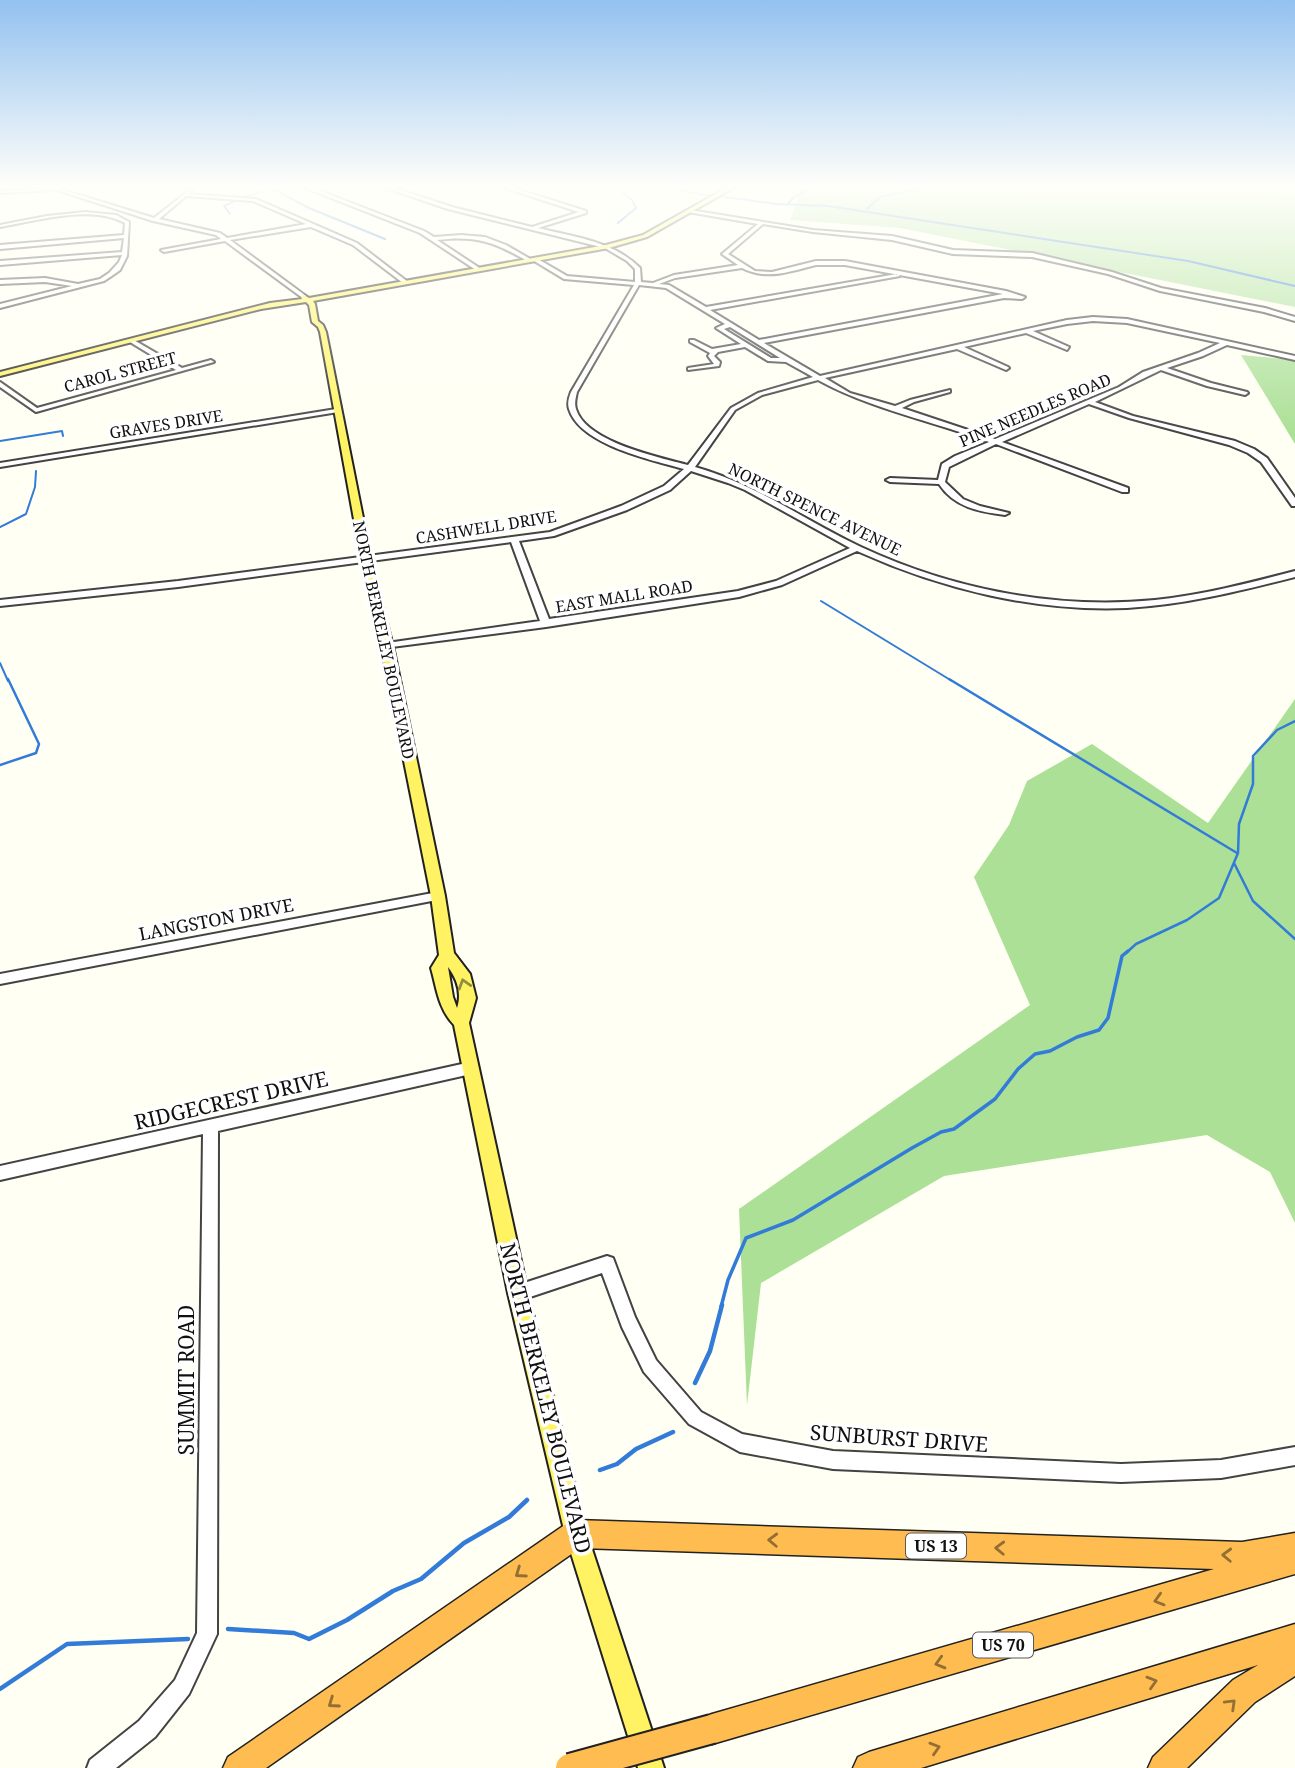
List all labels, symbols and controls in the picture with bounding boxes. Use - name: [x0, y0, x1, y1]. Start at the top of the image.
- street label: CAROL STREET: [61, 346, 179, 398]
- street label: PINE NEEDLES ROAD: [956, 368, 1114, 452]
- street label: GRAVES DRIVE: [108, 404, 224, 444]
- street label: NORTH SPENCE AVENUE: [725, 458, 905, 561]
- street label: CASHWELL DRIVE: [414, 505, 558, 549]
- street label: NORTH BERKELEY BOULEVARD: [348, 519, 420, 761]
- street label: EAST MALL ROAD: [554, 574, 694, 618]
- street label: LANGSTON DRIVE: [137, 892, 295, 946]
- one-way arrow: [458, 978, 472, 991]
- street label: RIDGECREST DRIVE: [131, 1064, 331, 1136]
- street label: NORTH BERKELEY BOULEVARD: [494, 1240, 598, 1556]
- street label: SUMMIT ROAD: [172, 1305, 200, 1455]
- street label: SUNBURST DRIVE: [809, 1418, 989, 1458]
- one-way arrow: [767, 1533, 778, 1548]
- road number: US 13: [906, 1534, 966, 1558]
- one-way arrow: [994, 1540, 1005, 1555]
- one-way arrow: [1222, 1548, 1233, 1563]
- one-way arrow: [515, 1565, 528, 1577]
- one-way arrow: [1153, 1591, 1165, 1606]
- road number: US 70: [973, 1632, 1033, 1658]
- one-way arrow: [935, 1655, 947, 1670]
- one-way arrow: [1146, 1676, 1158, 1691]
- one-way arrow: [328, 1695, 341, 1707]
- one-way arrow: [1223, 1700, 1236, 1712]
- one-way arrow: [928, 1742, 940, 1757]

